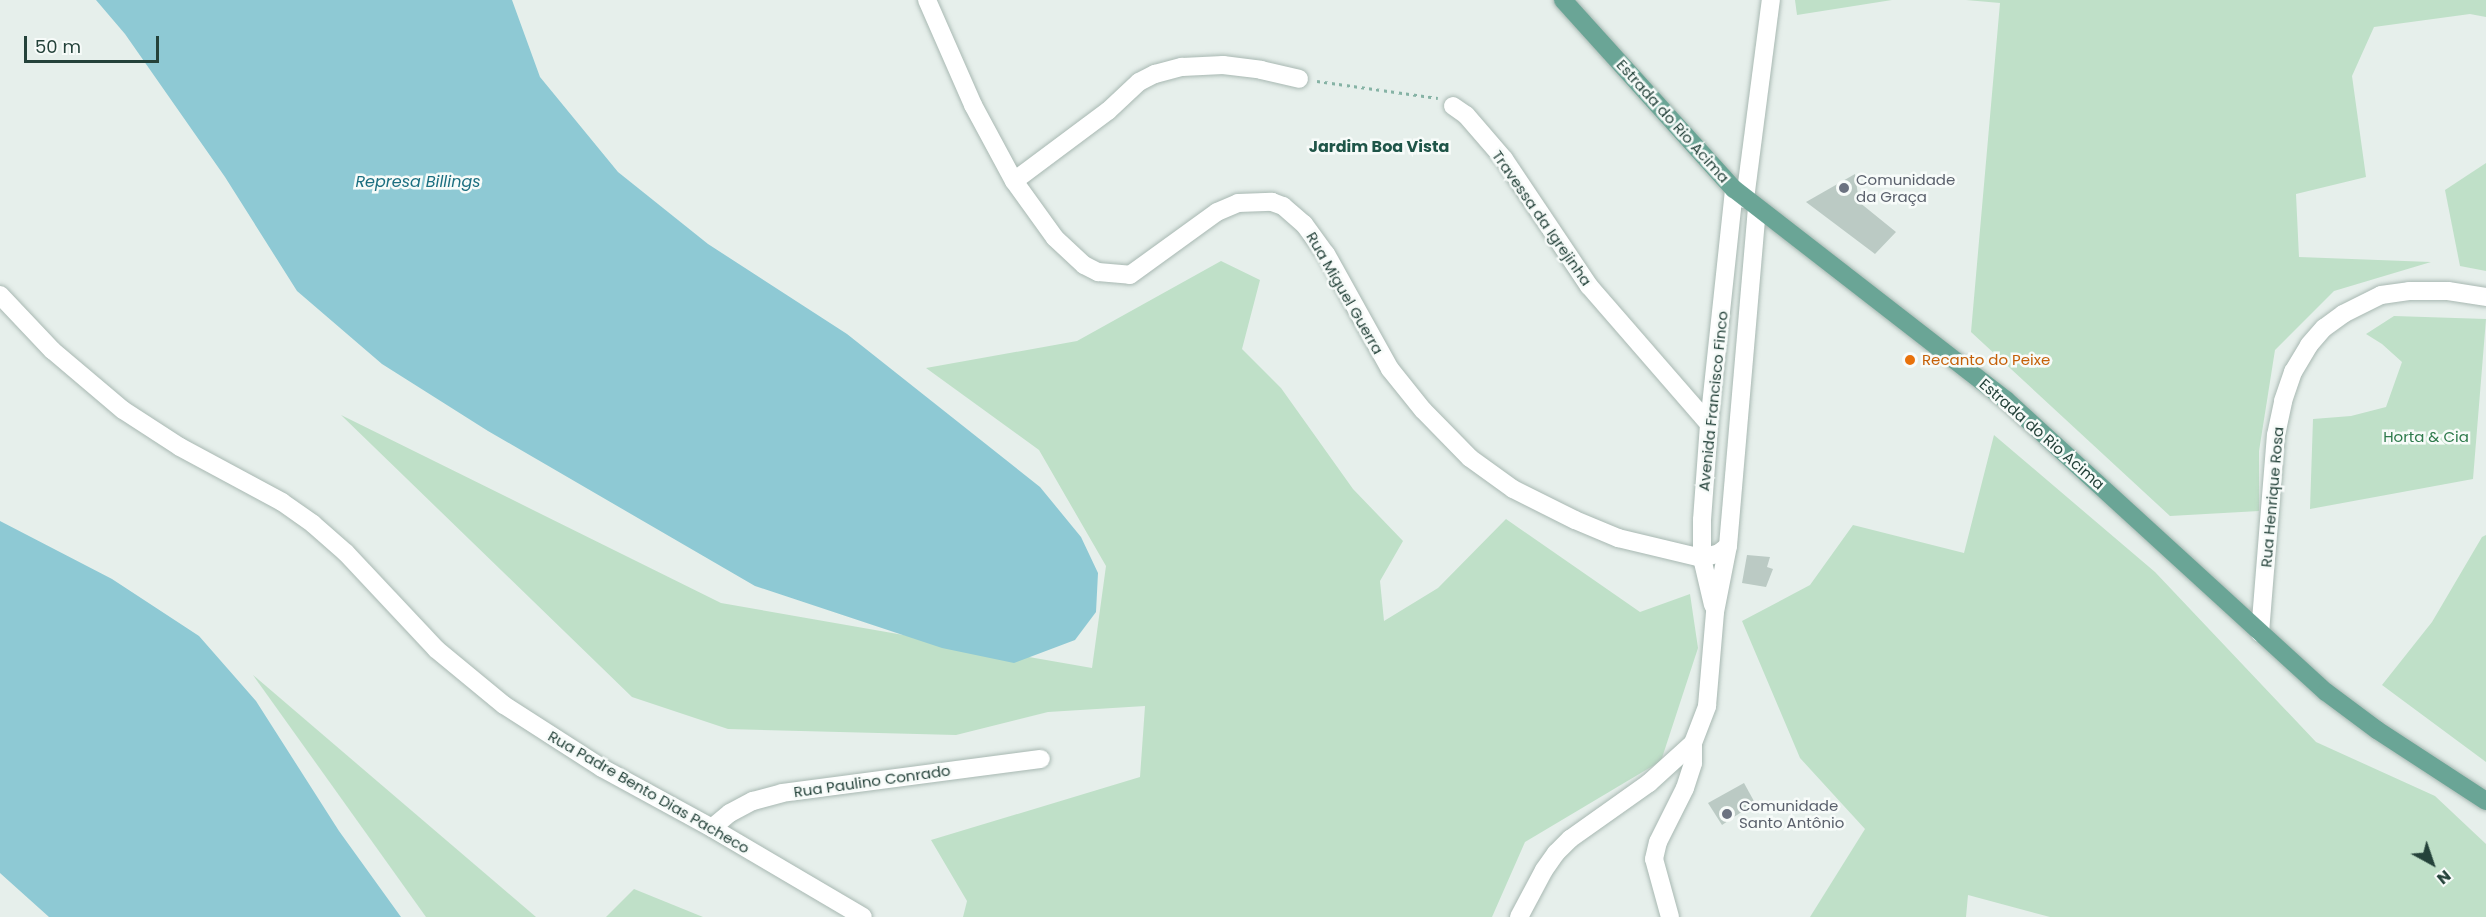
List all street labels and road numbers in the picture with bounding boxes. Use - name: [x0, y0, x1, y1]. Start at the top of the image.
- street label: Estrada do Rio Acima: [1613, 56, 1733, 186]
- street label: Travessa da Igrejinha: [1488, 147, 1596, 289]
- street label: Rua Miguel Guerra: [1303, 229, 1387, 357]
- street label: Avenida Francisco Finco: [1695, 310, 1731, 492]
- street label: Estrada do Rio Acima: [1976, 375, 2108, 493]
- street label: Rua Henrique Rosa: [2257, 426, 2287, 568]
- street label: Rua Padre Bento Dias Pacheco: [545, 727, 753, 857]
- street label: Rua Paulino Conrado: [792, 761, 952, 801]

